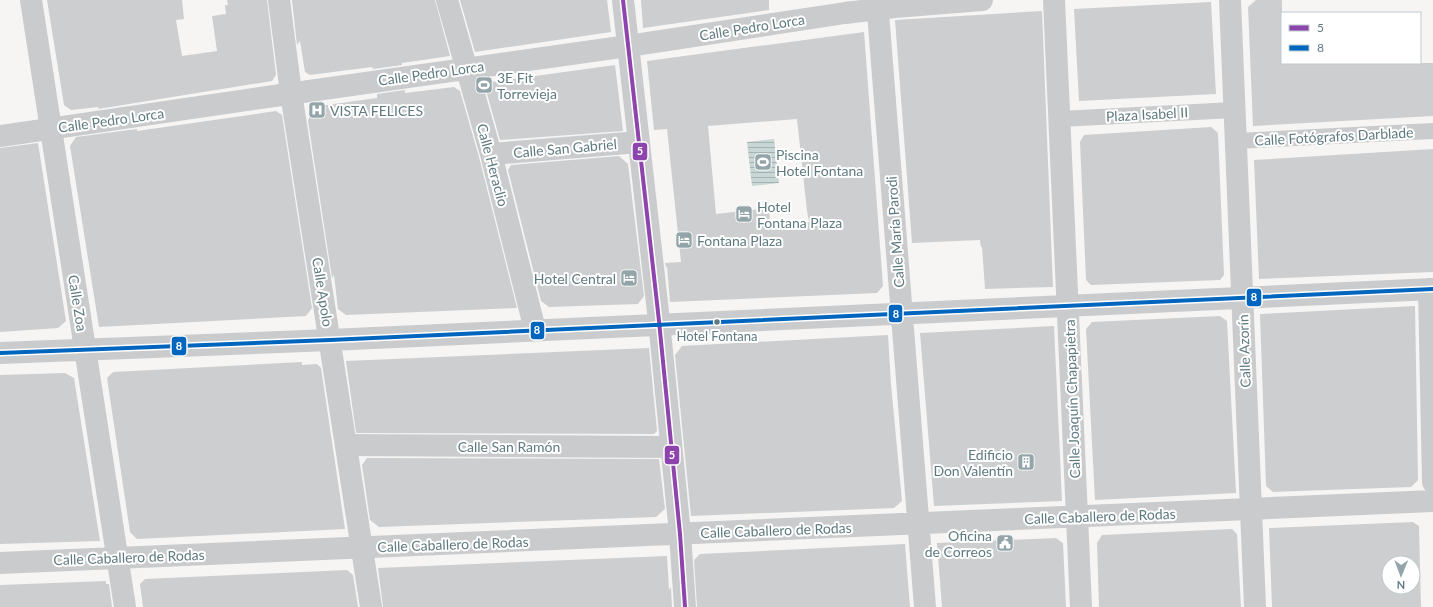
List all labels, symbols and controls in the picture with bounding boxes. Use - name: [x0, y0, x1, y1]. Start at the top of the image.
- street label: Calle Pedro Lorca: [698, 10, 806, 44]
- legend: [1281, 12, 1421, 64]
- text: 5: [1317, 20, 1324, 35]
- text: 8: [1317, 40, 1324, 55]
- street label: Calle Pedro Lorca: [377, 57, 485, 89]
- place label: 3E Fit Torrevieja: [497, 69, 557, 102]
- sports icon: 3E Fit Torrevieja: [474, 75, 494, 95]
- hospital icon: VISTA FELICES: [307, 100, 327, 120]
- place label: VISTA FELICES: [330, 102, 423, 119]
- street label: Plaza Isabel II: [1106, 103, 1188, 125]
- street label: Calle Pedro Lorca: [57, 104, 165, 136]
- street label: Calle Heraclio: [474, 122, 512, 208]
- street label: Calle Fotógrafos Darblade: [1254, 123, 1414, 149]
- street label: Calle San Gabriel: [513, 135, 617, 161]
- line badge: 5: [632, 142, 648, 161]
- text: 5: [637, 144, 643, 157]
- place label: Piscina Hotel Fontana: [776, 146, 863, 179]
- sports icon: Piscina Hotel Fontana: [753, 152, 773, 172]
- street label: Calle María Parodi: [883, 176, 907, 288]
- place label: Hotel Fontana Plaza: [757, 198, 842, 231]
- hotel icon: Hotel Fontana Plaza: [734, 204, 754, 224]
- hotel icon: Fontana Plaza: [674, 230, 694, 250]
- place label: Fontana Plaza: [697, 232, 782, 249]
- street label: Calle Apolo: [309, 256, 337, 328]
- hotel icon: Hotel Central: [619, 268, 639, 288]
- place label: Hotel Central: [534, 270, 616, 287]
- street label: Calle Zoa: [65, 274, 91, 332]
- line badge: 8: [1246, 288, 1262, 307]
- text: 8: [1251, 290, 1257, 303]
- line badge: 8: [888, 304, 903, 323]
- text: 8: [893, 307, 899, 320]
- street label: Calle Azorín: [1234, 314, 1254, 388]
- marker: Hotel Fontana: [712, 317, 722, 327]
- street label: Calle Joaquín Chapapietra: [1061, 319, 1083, 479]
- line badge: 8: [530, 321, 545, 340]
- text: 8: [534, 323, 540, 336]
- place label: Hotel Fontana: [676, 328, 758, 344]
- line badge: 8: [171, 336, 187, 356]
- text: 8: [176, 339, 182, 352]
- street label: Calle San Ramón: [458, 438, 560, 455]
- line badge: 5: [664, 445, 680, 465]
- place label: Edificio Don Valentín: [933, 446, 1013, 479]
- text: 5: [669, 448, 675, 461]
- building icon: Edificio Don Valentín: [1016, 452, 1036, 472]
- street label: Calle Caballero de Rodas: [1024, 505, 1176, 527]
- street label: Calle Caballero de Rodas: [700, 519, 852, 541]
- place label: Oficina de Correos: [925, 527, 992, 560]
- street label: Calle Caballero de Rodas: [377, 533, 529, 555]
- public building icon: Oficina de Correos: [995, 533, 1015, 553]
- street label: Calle Caballero de Rodas: [53, 546, 205, 568]
- north arrow: [1381, 555, 1421, 595]
- text: N: [1396, 579, 1405, 592]

